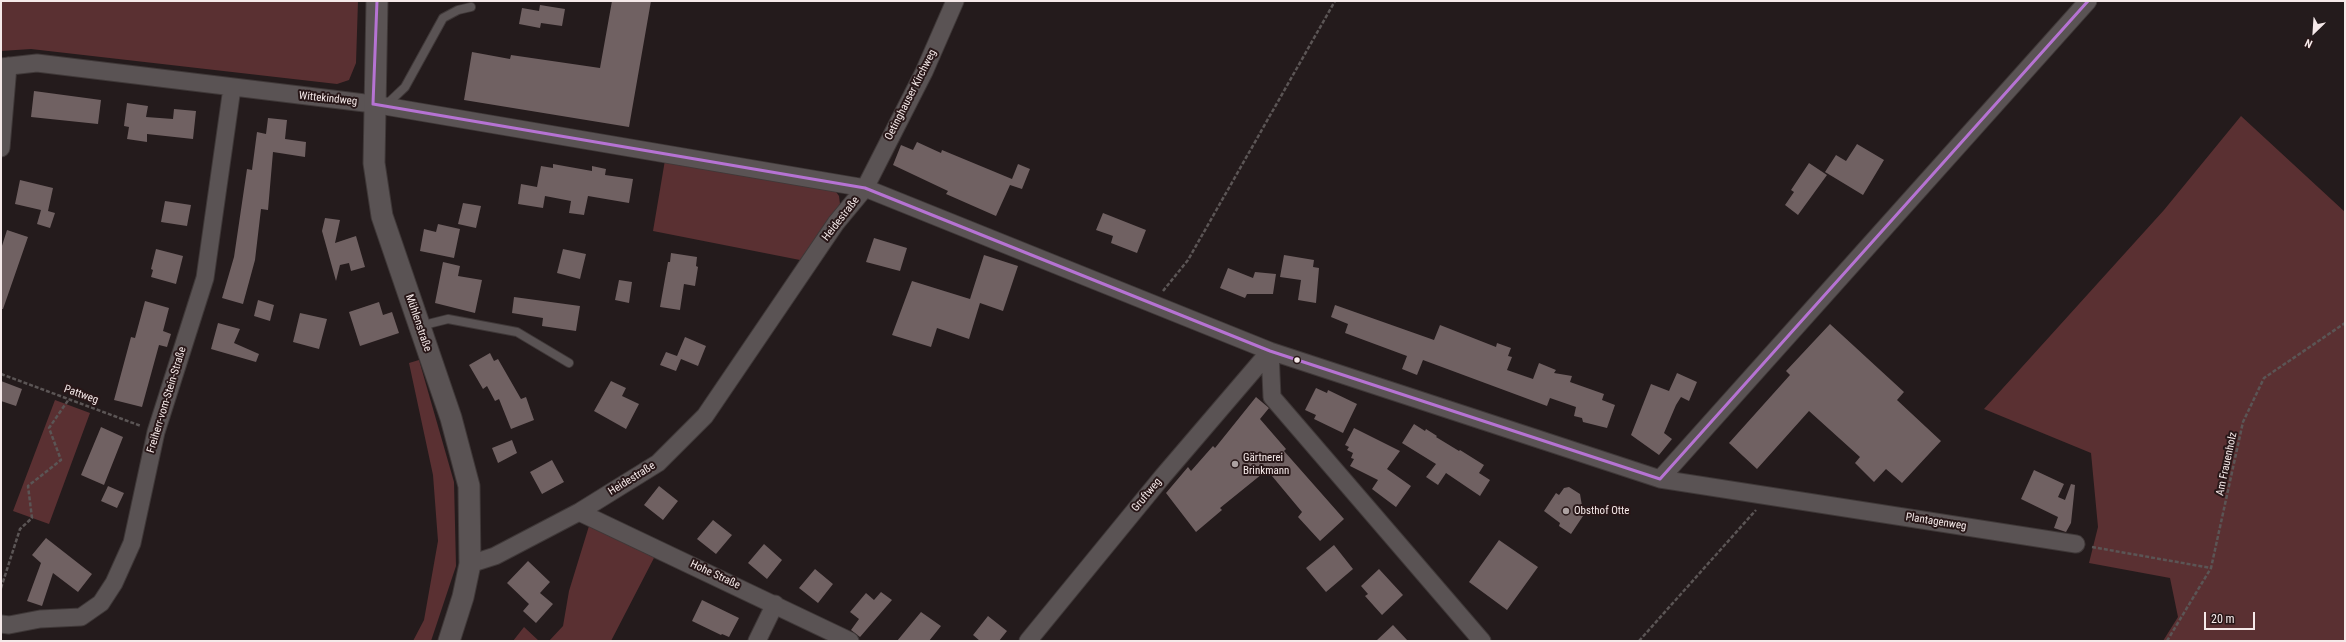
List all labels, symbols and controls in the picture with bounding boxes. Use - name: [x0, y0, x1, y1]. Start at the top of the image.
- north arrow: [2294, 12, 2334, 52]
- text: N: [2303, 36, 2315, 51]
- street label: Oetinghauser Kirchweg: [882, 47, 940, 143]
- street label: Wittekindweg: [298, 89, 358, 109]
- street label: Heidestraße: [820, 194, 862, 244]
- street label: Mühlenstraße: [402, 293, 434, 353]
- street label: Freiherr-vom-Stein-Straße: [145, 345, 189, 455]
- unlabelled marker: [1292, 355, 1302, 365]
- street label: Pattweg: [62, 383, 100, 407]
- street label: Am Frauenholz: [2214, 431, 2240, 497]
- place label: Gärtnerei Brinkmann: [1243, 451, 1289, 477]
- street label: Heidestraße: [606, 459, 658, 499]
- marker: Gärtnerei Brinkmann: [1230, 459, 1240, 469]
- street label: Gruftweg: [1129, 476, 1165, 514]
- place label: Obsthof Otte: [1574, 504, 1629, 518]
- marker: Obsthof Otte: [1561, 506, 1571, 516]
- street label: Plantagenweg: [1905, 511, 1967, 533]
- street label: Hohe Straße: [688, 558, 742, 592]
- scale bar: [2206, 604, 2257, 630]
- text: 20 m: [2211, 612, 2235, 626]

